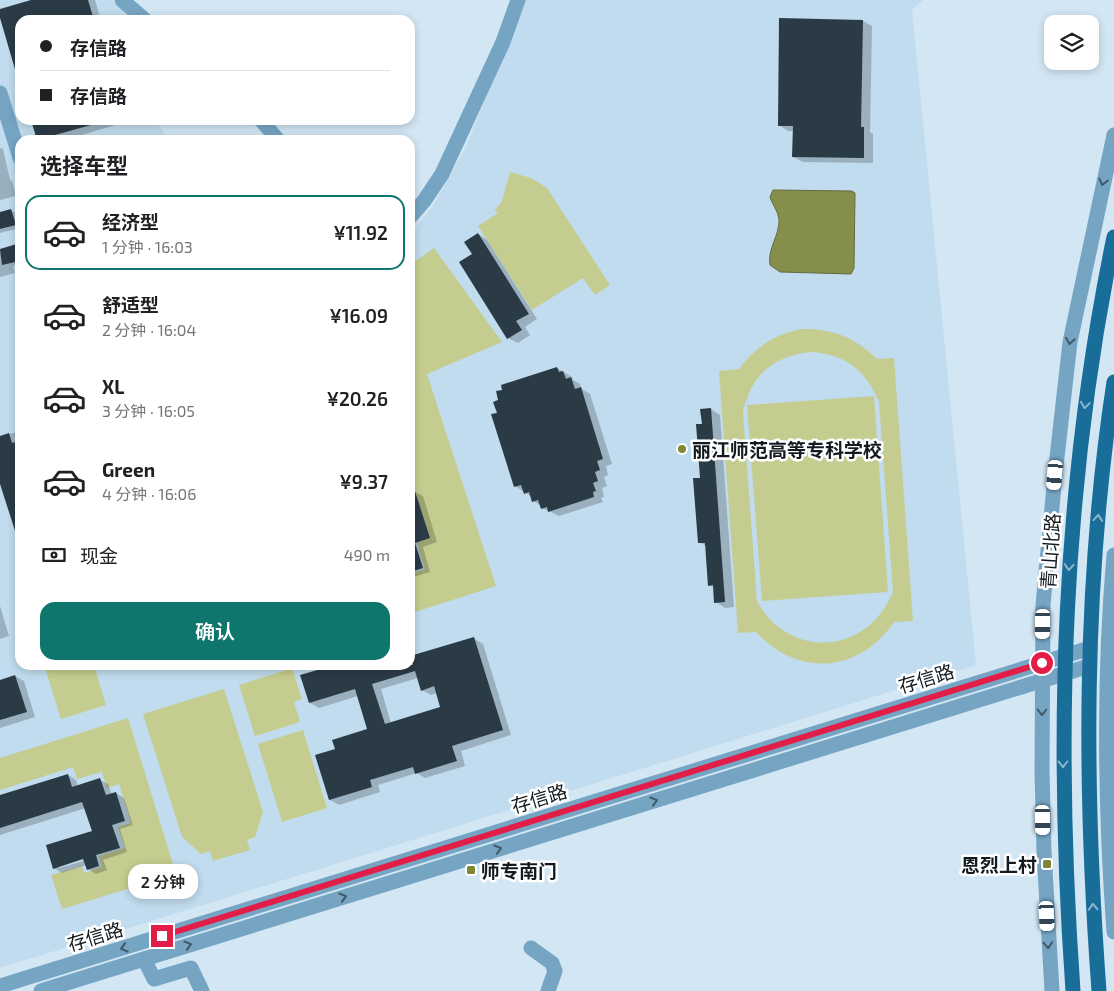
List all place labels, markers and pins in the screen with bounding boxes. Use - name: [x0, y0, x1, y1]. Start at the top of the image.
- place label: 丽江师范高等专科学校: [692, 438, 882, 461]
- marker: 丽江师范高等专科学校: [676, 443, 688, 455]
- place label: 恩烈上村: [961, 853, 1037, 876]
- marker: 恩烈上村: [1041, 858, 1053, 870]
- place label: 师专南门: [481, 859, 557, 882]
- marker: 师专南门: [465, 864, 477, 876]

